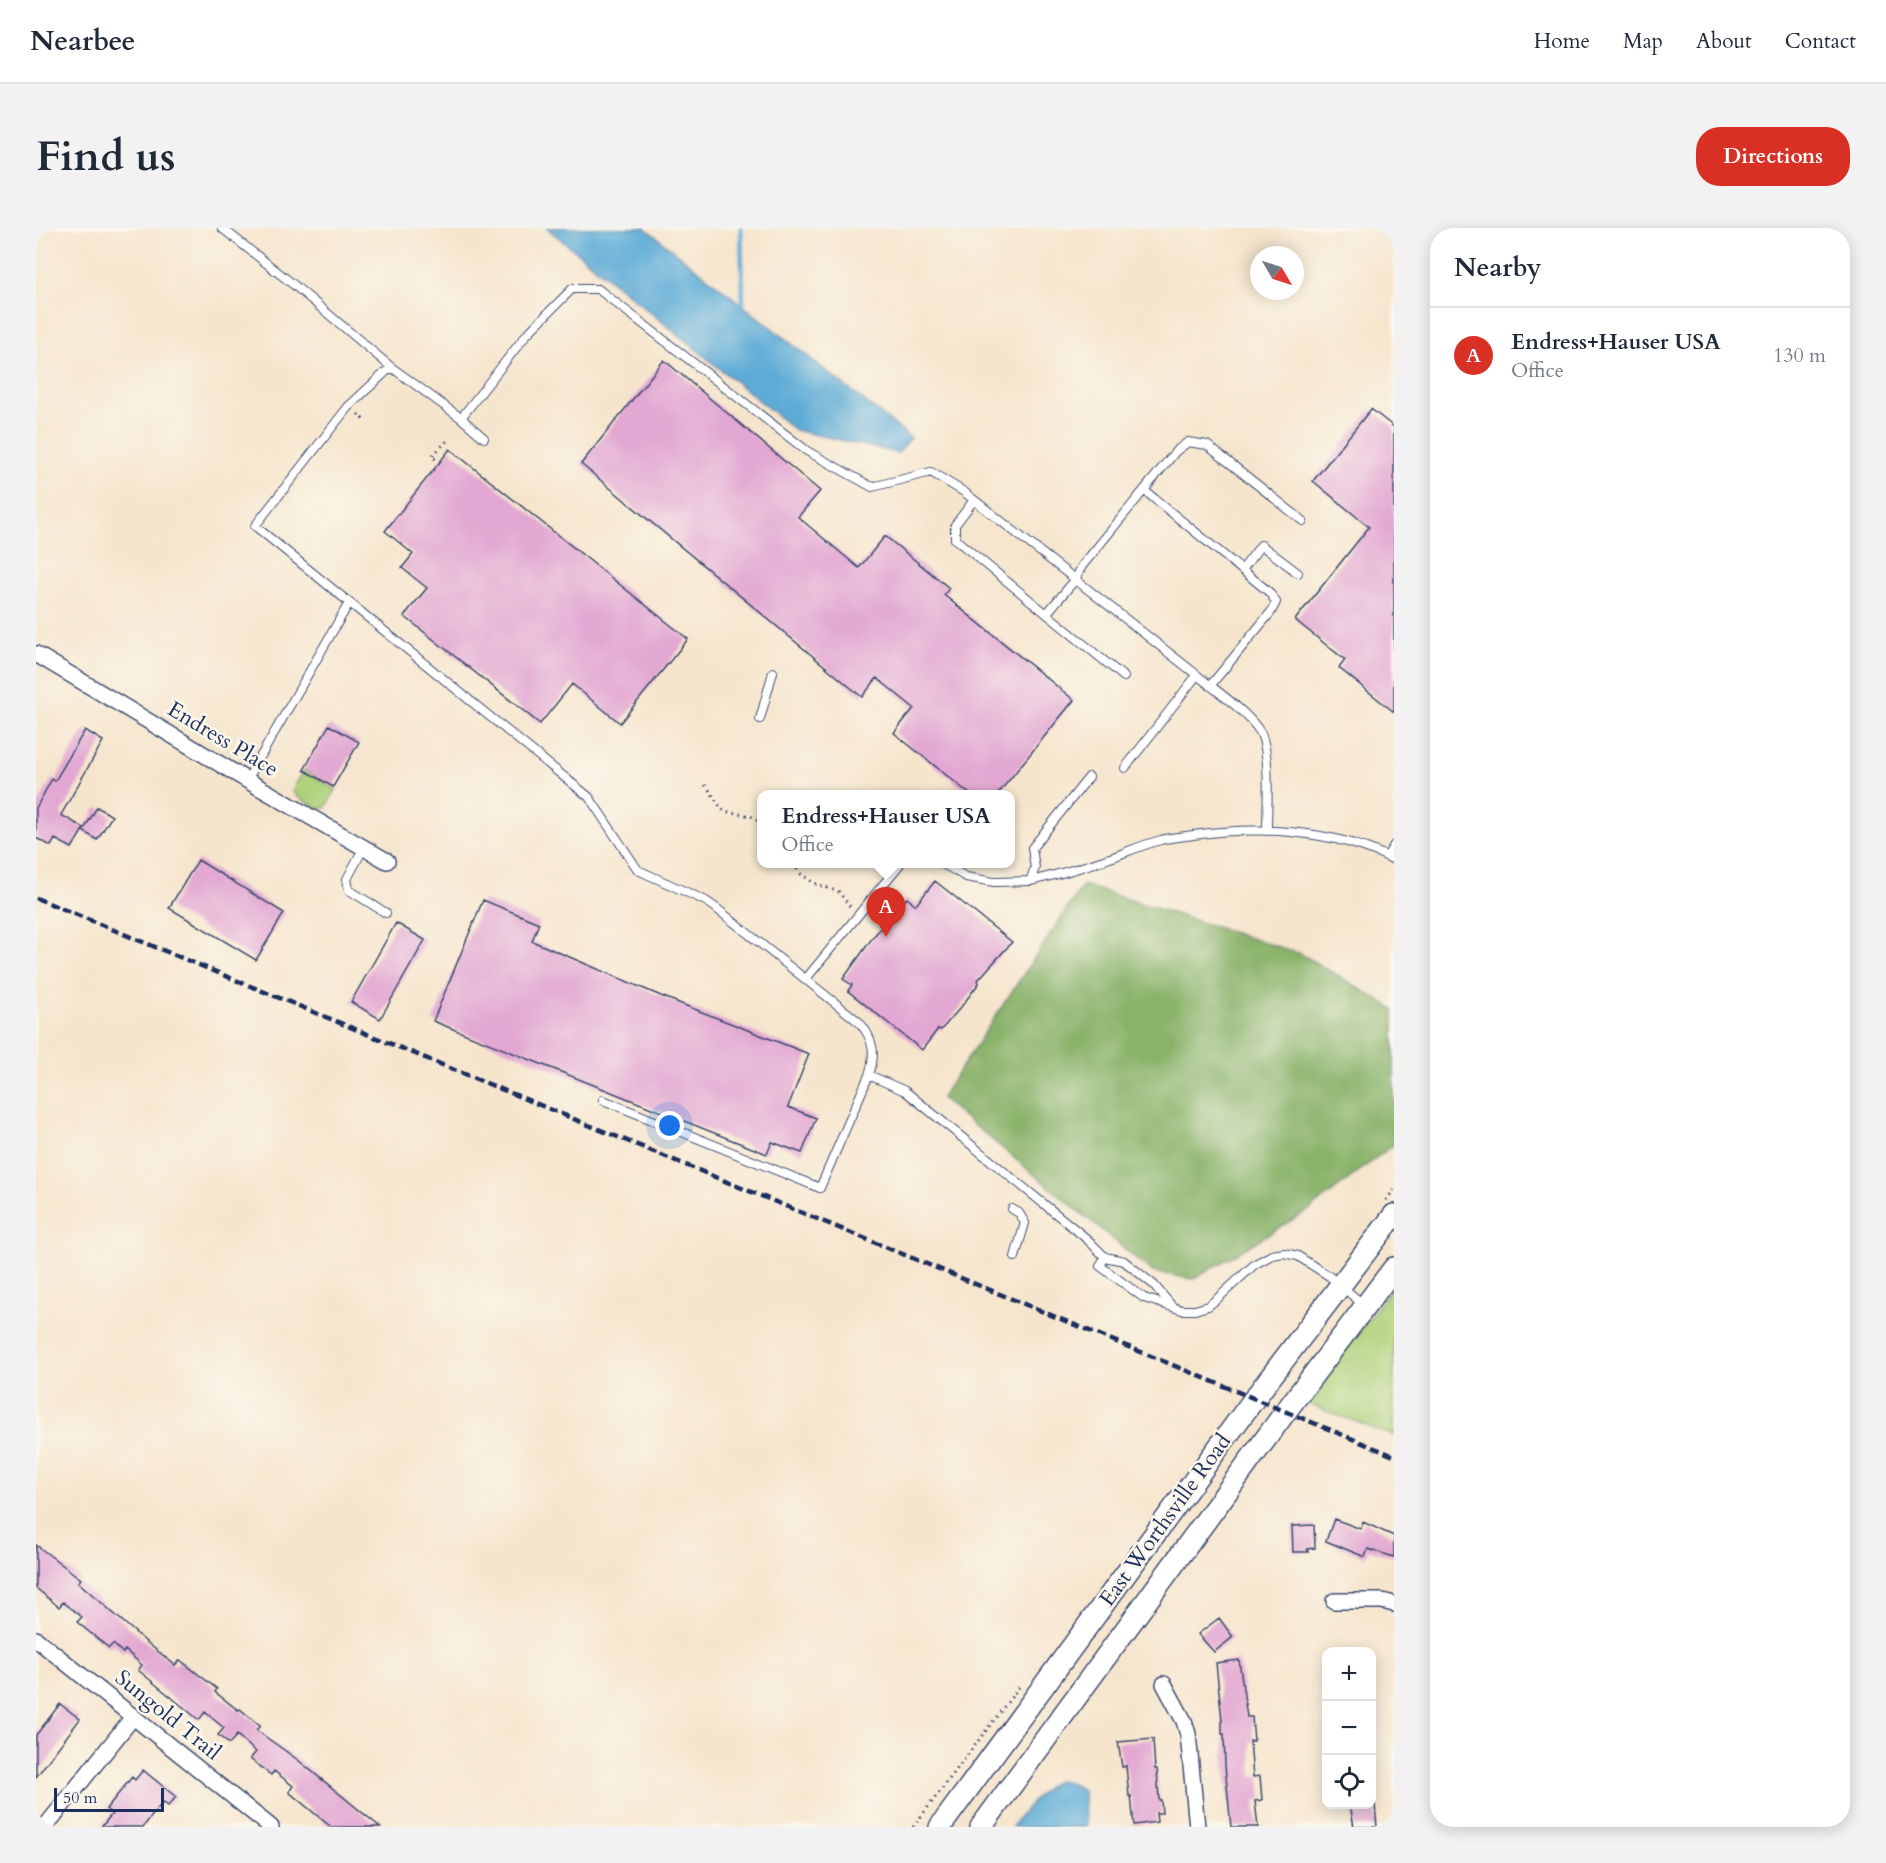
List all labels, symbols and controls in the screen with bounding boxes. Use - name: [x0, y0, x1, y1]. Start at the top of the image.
- text: Nearbee: [30, 22, 135, 60]
- text: Home: [1534, 27, 1590, 56]
- text: Map: [1623, 27, 1663, 56]
- text: About: [1696, 27, 1752, 56]
- text: Contact: [1785, 27, 1856, 56]
- button: Directions: [1696, 127, 1850, 186]
- text: Find us: [36, 128, 176, 185]
- north arrow: [1250, 246, 1304, 300]
- text: Nearby: [1454, 250, 1542, 285]
- text: Endress+Hauser USA: [1511, 327, 1721, 357]
- text: A: [1466, 342, 1481, 369]
- text: 130 m: [1773, 342, 1826, 369]
- text: Office: [1511, 357, 1564, 384]
- street label: Endress Place: [162, 694, 284, 784]
- popup: [757, 790, 1015, 868]
- text: Endress+Hauser USA: [781, 801, 991, 831]
- text: Office: [781, 831, 834, 858]
- pin: A: [866, 888, 906, 937]
- your location: [655, 1111, 684, 1140]
- street label: East Worthsville Road: [1092, 1427, 1238, 1612]
- map controls: [1322, 1647, 1376, 1809]
- button: +: [1322, 1647, 1376, 1701]
- street label: Sungold Trail: [109, 1663, 228, 1767]
- button: −: [1322, 1701, 1376, 1755]
- button: locate: [1322, 1755, 1376, 1809]
- scale bar: [54, 1785, 164, 1812]
- text: 50 m: [63, 1787, 97, 1809]

